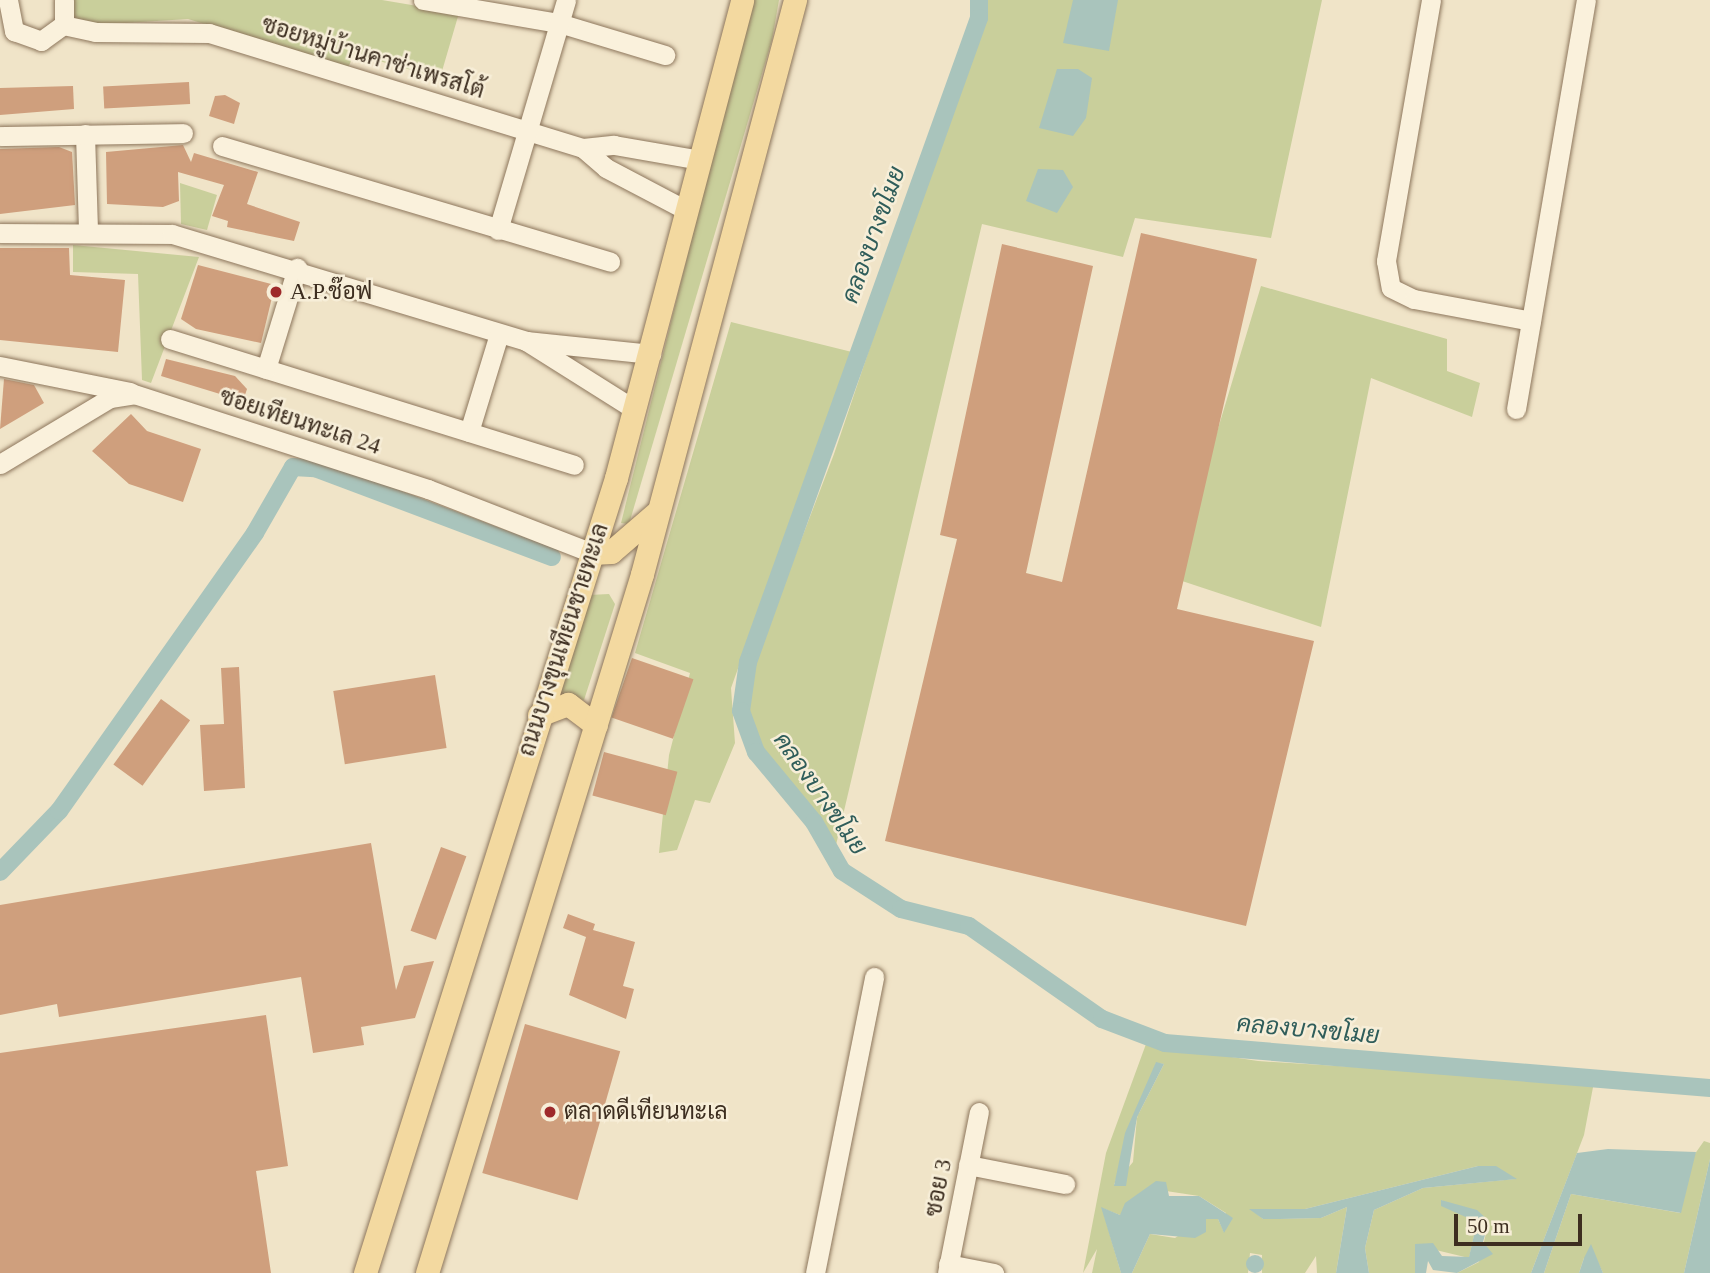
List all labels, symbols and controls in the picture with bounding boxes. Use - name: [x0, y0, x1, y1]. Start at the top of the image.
- street label: ซอยหมู่บ้านคาซ่าเพรสโต้: [258, 11, 488, 105]
- water label: คลองบางขโมย: [836, 163, 912, 307]
- place label: A.P.ช๊อฟ: [290, 278, 372, 306]
- marker: A.P.ช๊อฟ: [268, 284, 284, 300]
- street label: ซอยเทียนทะเล 24: [216, 383, 384, 461]
- street label: ถนนบางขุนเทียนชายทะเล: [513, 520, 615, 760]
- water label: คลองบางขโมย: [767, 727, 873, 861]
- water label: คลองบางขโมย: [1235, 1009, 1381, 1051]
- place label: ตลาดดีเทียนทะเล: [564, 1098, 728, 1126]
- marker: ตลาดดีเทียนทะเล: [542, 1104, 558, 1120]
- street label: ซอย 3: [920, 1157, 958, 1219]
- scale bar: [1458, 1200, 1586, 1244]
- text: 50 m: [1467, 1214, 1510, 1238]

